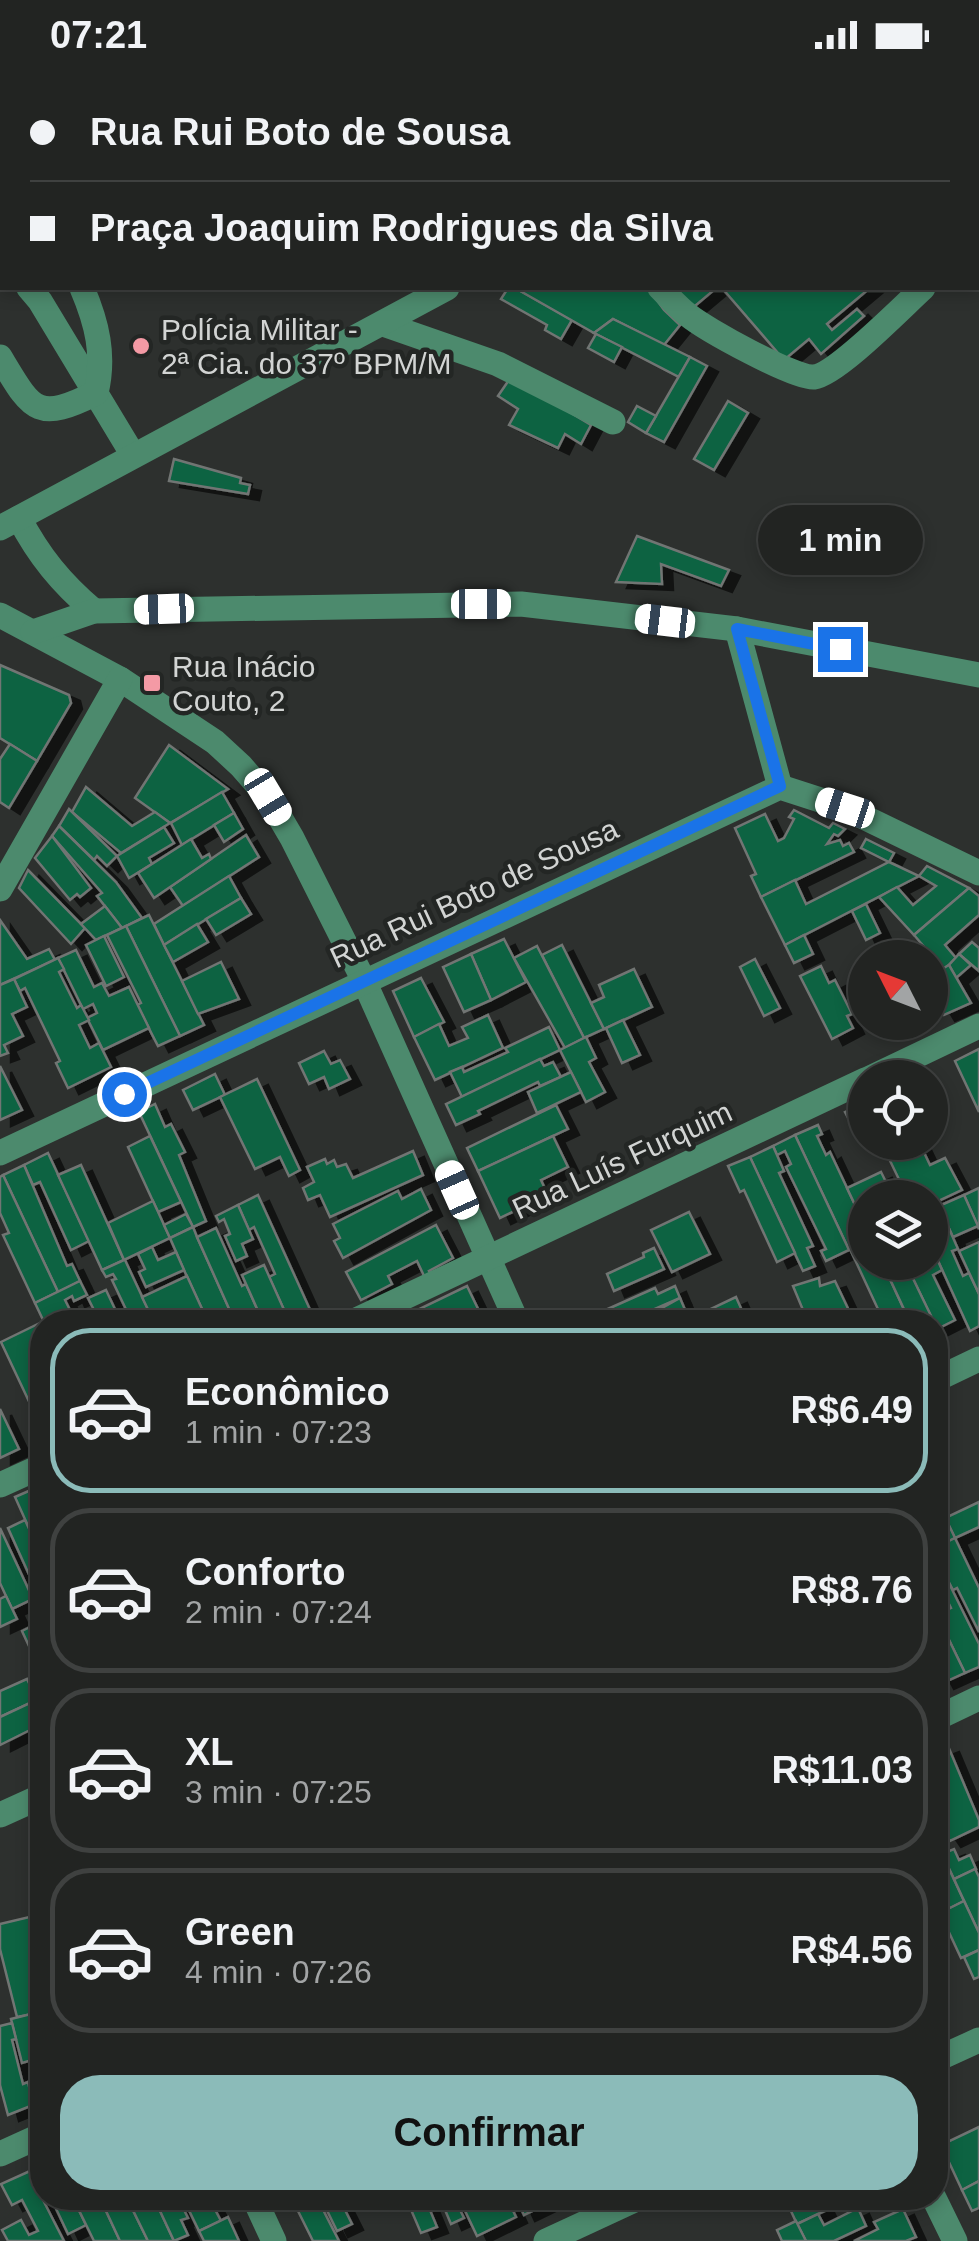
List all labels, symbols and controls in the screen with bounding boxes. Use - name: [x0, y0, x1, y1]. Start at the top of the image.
- text: 07:21: [50, 14, 147, 56]
- text: Rua Rui Boto de Sousa: [90, 111, 510, 153]
- text: Praça Joaquim Rodrigues da Silva: [90, 207, 713, 249]
- place label: Polícia Militar - 2ª Cia. do 37º BPM/M: [161, 313, 452, 380]
- marker: Polícia Militar - 2ª Cia. do 37º BPM/M: [130, 335, 152, 357]
- callout: 1 min: [758, 504, 922, 574]
- text: 1 min: [799, 522, 882, 558]
- car: [451, 589, 511, 619]
- car: [133, 593, 195, 625]
- car: [633, 602, 697, 640]
- route end: [818, 627, 863, 672]
- place label: Rua Inácio Couto, 2: [172, 650, 315, 717]
- marker: Rua Inácio Couto, 2: [141, 672, 163, 694]
- car: [240, 764, 296, 830]
- car: [812, 784, 878, 832]
- street label: Rua Rui Boto de Sousa: [325, 812, 623, 974]
- north arrow: [848, 940, 948, 1040]
- map controls: [848, 940, 948, 1280]
- button: locate: [848, 1060, 948, 1160]
- route start: [102, 1072, 147, 1117]
- street label: Rua Luís Furquim: [507, 1095, 737, 1225]
- car: [431, 1156, 483, 1224]
- button: layers: [848, 1180, 948, 1280]
- icon: car: [65, 1366, 155, 1456]
- text: Econômico: [185, 1371, 390, 1413]
- text: R$6.49: [790, 1389, 913, 1431]
- text: 1 min · 07:23: [185, 1414, 372, 1450]
- icon: car: [65, 1546, 155, 1636]
- text: Conforto: [185, 1551, 345, 1593]
- text: R$8.76: [790, 1569, 913, 1611]
- text: 2 min · 07:24: [185, 1594, 372, 1630]
- icon: car: [65, 1726, 155, 1816]
- text: XL: [185, 1731, 234, 1773]
- text: R$11.03: [771, 1749, 913, 1791]
- text: 3 min · 07:25: [185, 1774, 372, 1810]
- icon: car: [65, 1906, 155, 1996]
- text: Green: [185, 1911, 295, 1953]
- text: R$4.56: [790, 1929, 913, 1971]
- text: 4 min · 07:26: [185, 1954, 372, 1990]
- button: Confirmar: [60, 2075, 918, 2190]

